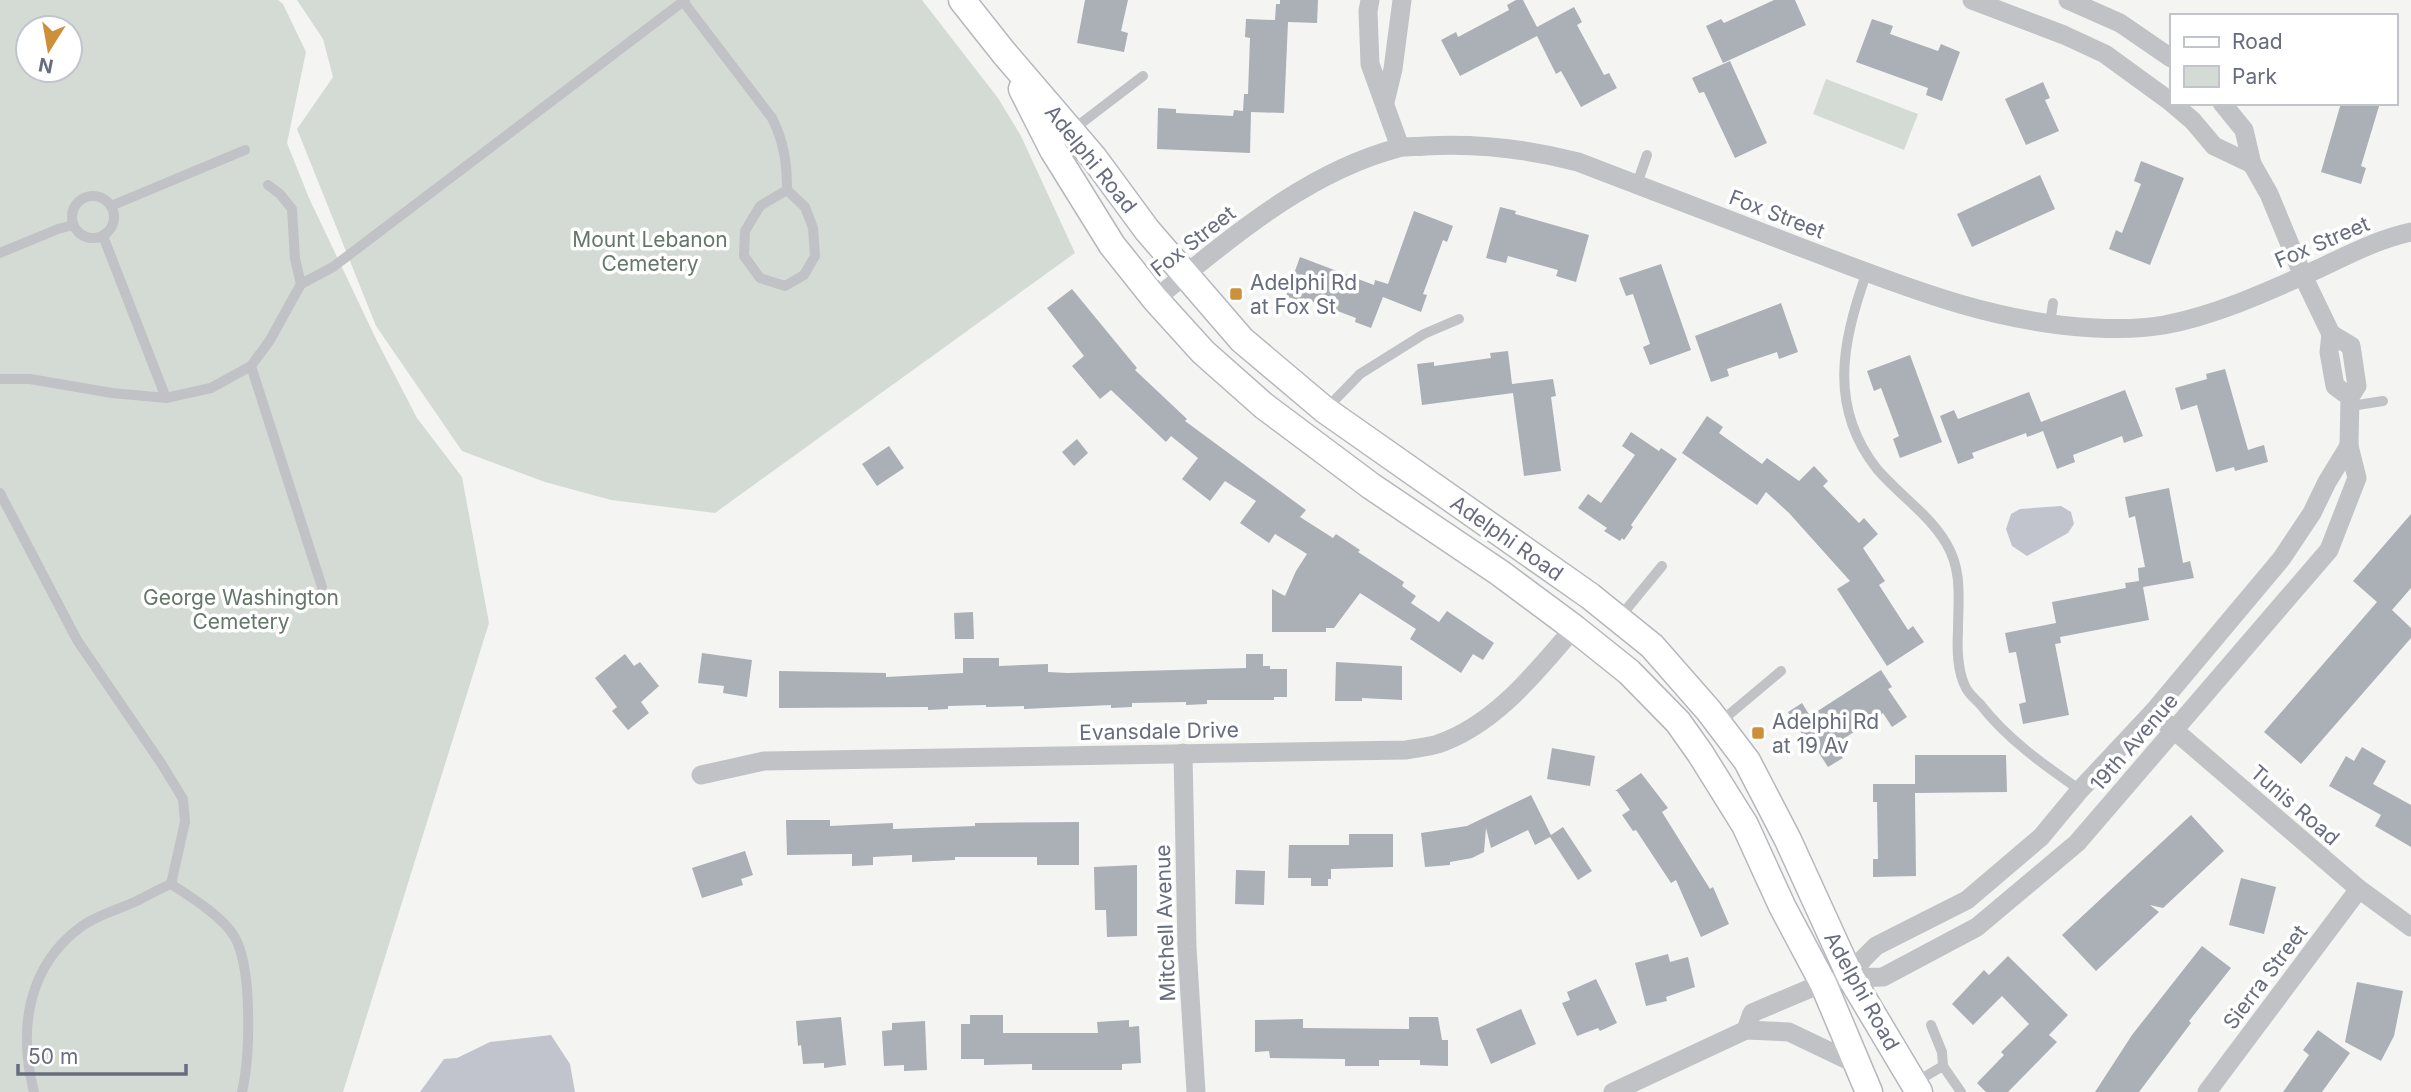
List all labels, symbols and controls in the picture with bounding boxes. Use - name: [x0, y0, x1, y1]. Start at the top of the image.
- north arrow: [14, 14, 84, 84]
- legend: [2170, 14, 2397, 105]
- text: Road: [2232, 29, 2283, 54]
- text: N: [37, 53, 55, 78]
- text: Park: [2232, 64, 2277, 89]
- street label: Adelphi Road: [1040, 100, 1142, 218]
- street label: Fox Street: [1726, 184, 1828, 244]
- street label: Fox Street: [1146, 200, 1240, 282]
- street label: Fox Street: [2271, 211, 2373, 273]
- park label: Mount Lebanon Cemetery: [572, 227, 728, 276]
- place label: Adelphi Rd at Fox St: [1250, 270, 1357, 319]
- marker: Adelphi Rd at Fox St: [1228, 286, 1244, 302]
- street label: Adelphi Road: [1446, 490, 1568, 586]
- park label: George Washington Cemetery: [143, 585, 339, 634]
- street label: 19th Avenue: [2085, 688, 2183, 796]
- place label: Adelphi Rd at 19 Av: [1772, 709, 1879, 758]
- street label: Evansdale Drive: [1079, 717, 1239, 745]
- marker: Adelphi Rd at 19 Av: [1750, 725, 1766, 741]
- street label: Tunis Road: [2245, 760, 2345, 850]
- street label: Mitchell Avenue: [1150, 844, 1180, 1002]
- street label: Sierra Street: [2218, 920, 2312, 1034]
- street label: Adelphi Road: [1819, 927, 1905, 1055]
- scale bar: [18, 1032, 186, 1076]
- text: 50 m: [28, 1044, 78, 1069]

